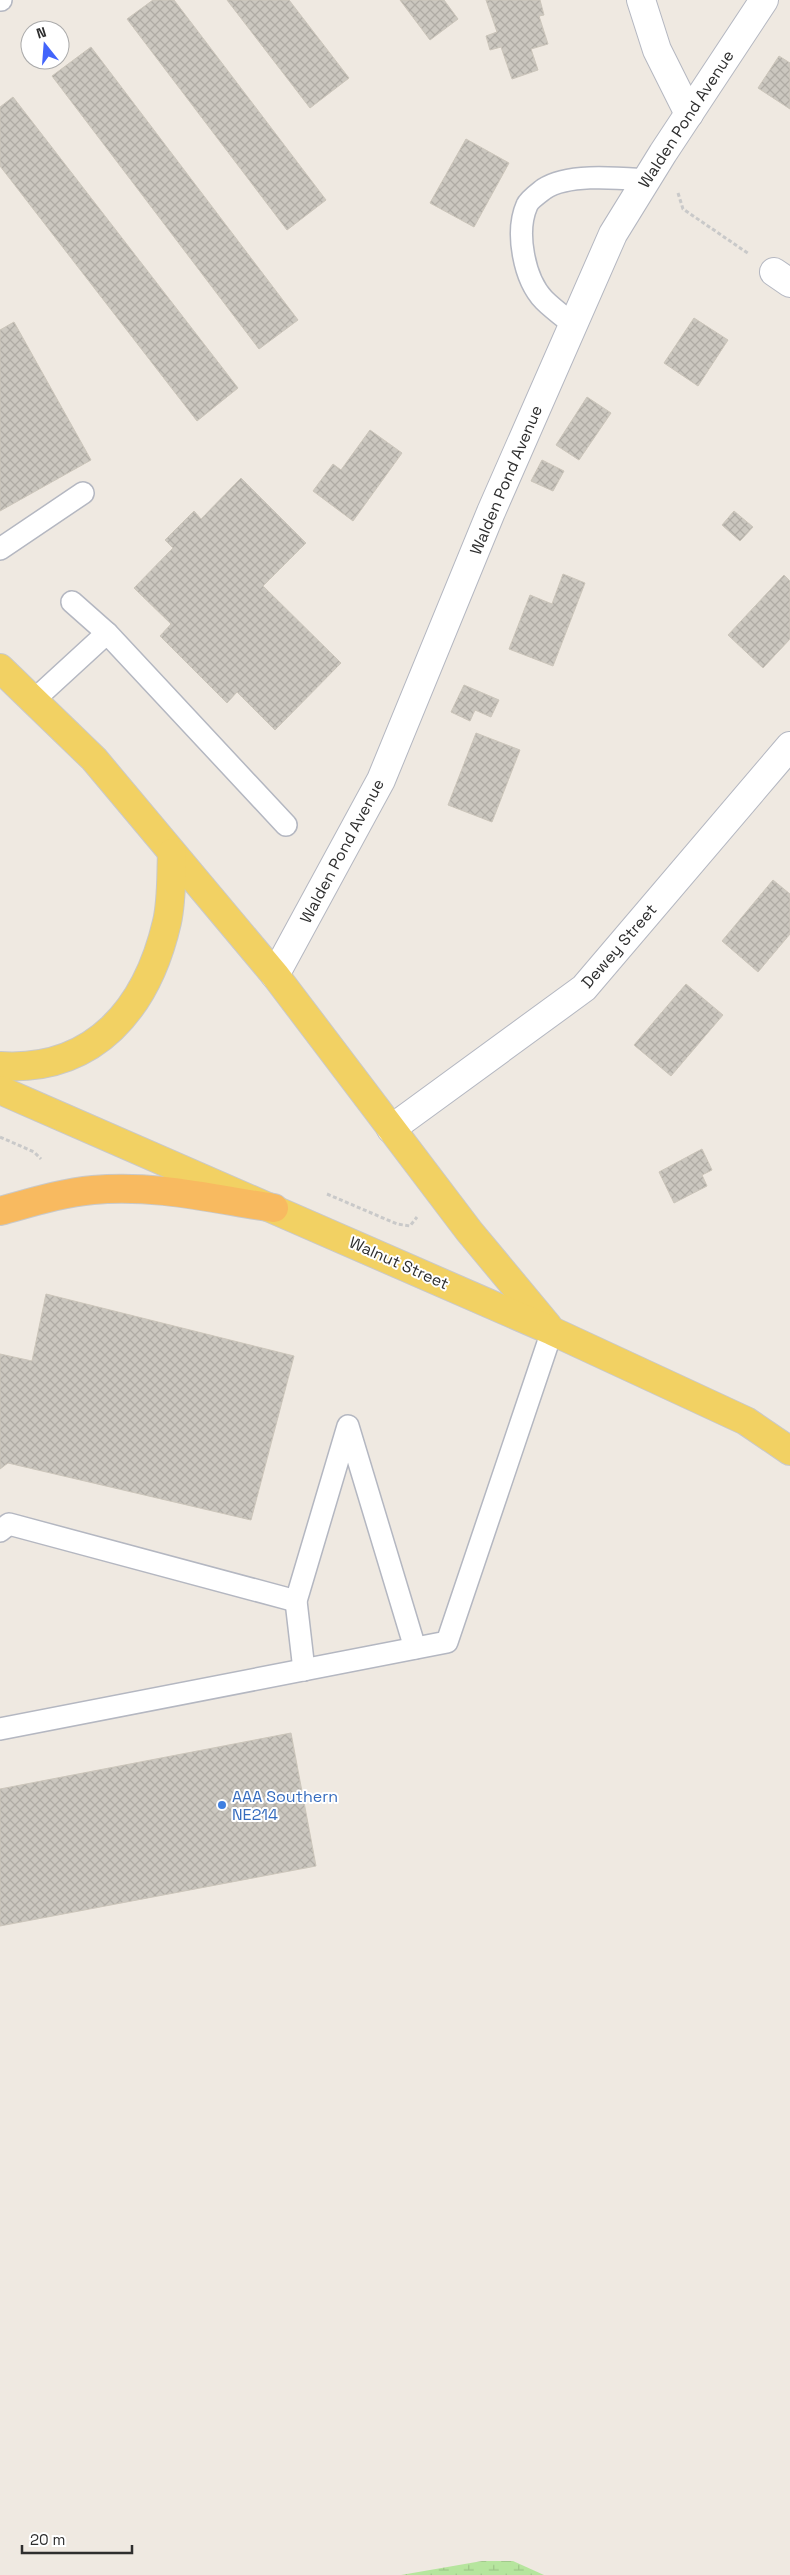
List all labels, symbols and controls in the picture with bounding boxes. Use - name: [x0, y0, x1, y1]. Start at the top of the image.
- north arrow: [20, 20, 70, 70]
- text: N: [34, 23, 48, 43]
- street label: Walden Pond Avenue: [634, 46, 738, 192]
- street label: Walden Pond Avenue: [465, 402, 547, 558]
- street label: Walden Pond Avenue: [295, 775, 389, 927]
- street label: Dewey Street: [577, 900, 661, 992]
- street label: Walnut Street: [346, 1232, 452, 1294]
- place label: AAA Southern NE214: [232, 1786, 338, 1825]
- marker: AAA Southern NE214: [216, 1799, 228, 1811]
- scale bar: [22, 2522, 132, 2554]
- text: 20 m: [30, 2530, 65, 2549]

